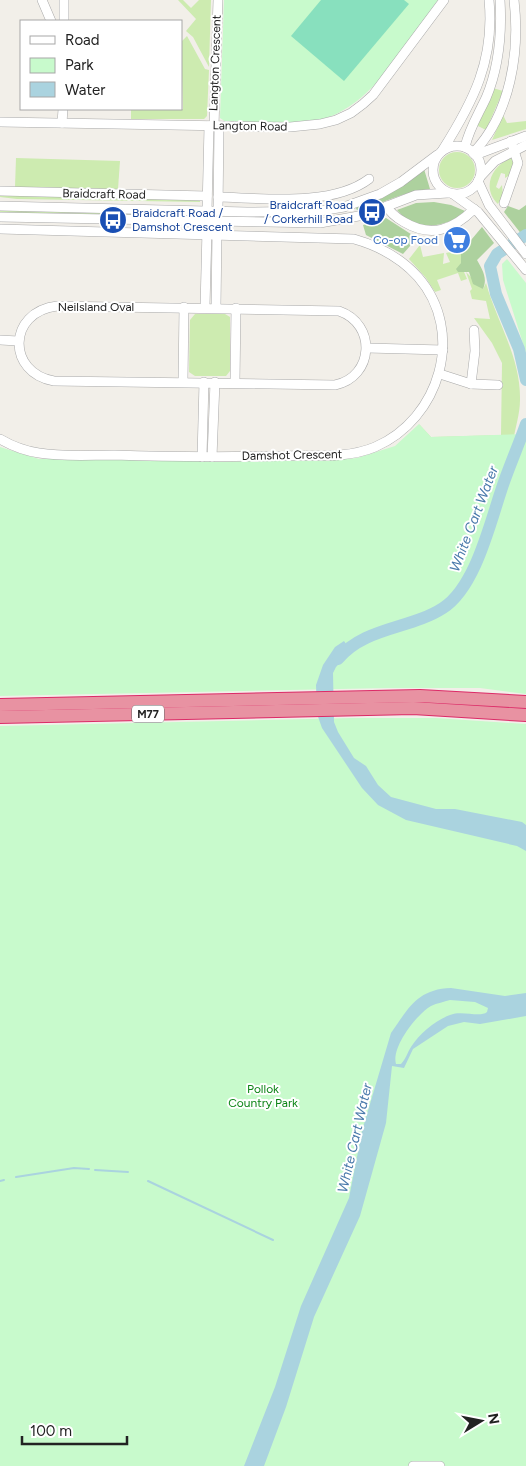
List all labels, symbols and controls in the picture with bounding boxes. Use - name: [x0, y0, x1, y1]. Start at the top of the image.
- street label: Langton Crescent: [206, 14, 224, 111]
- legend: [20, 20, 182, 110]
- text: Road: [65, 31, 100, 49]
- text: Park: [65, 56, 94, 74]
- text: Water: [65, 81, 105, 99]
- street label: Langton Road: [212, 118, 288, 134]
- street label: Braidcraft Road: [62, 186, 146, 202]
- bus stop icon: Braidcraft Road / Corkerhill Road: [357, 197, 387, 227]
- place label: Braidcraft Road / Corkerhill Road: [264, 198, 353, 226]
- bus stop icon: Braidcraft Road / Damshot Crescent: [98, 205, 128, 235]
- place label: Braidcraft Road / Damshot Crescent: [132, 206, 233, 234]
- supermarket icon: Co-op Food: [442, 225, 472, 255]
- place label: Co-op Food: [373, 233, 438, 247]
- street label: Neilsland Oval: [58, 300, 134, 314]
- street label: Damshot Crescent: [242, 447, 343, 463]
- water label: White Cart Water: [446, 463, 502, 574]
- road number: M77: [132, 706, 164, 722]
- water label: White Cart Water: [334, 1080, 376, 1194]
- park label: Pollok Country Park: [228, 1082, 298, 1110]
- north arrow: [456, 1396, 506, 1446]
- text: N: [484, 1412, 503, 1426]
- scale bar: [22, 1414, 128, 1446]
- text: 100 m: [30, 1422, 72, 1440]

